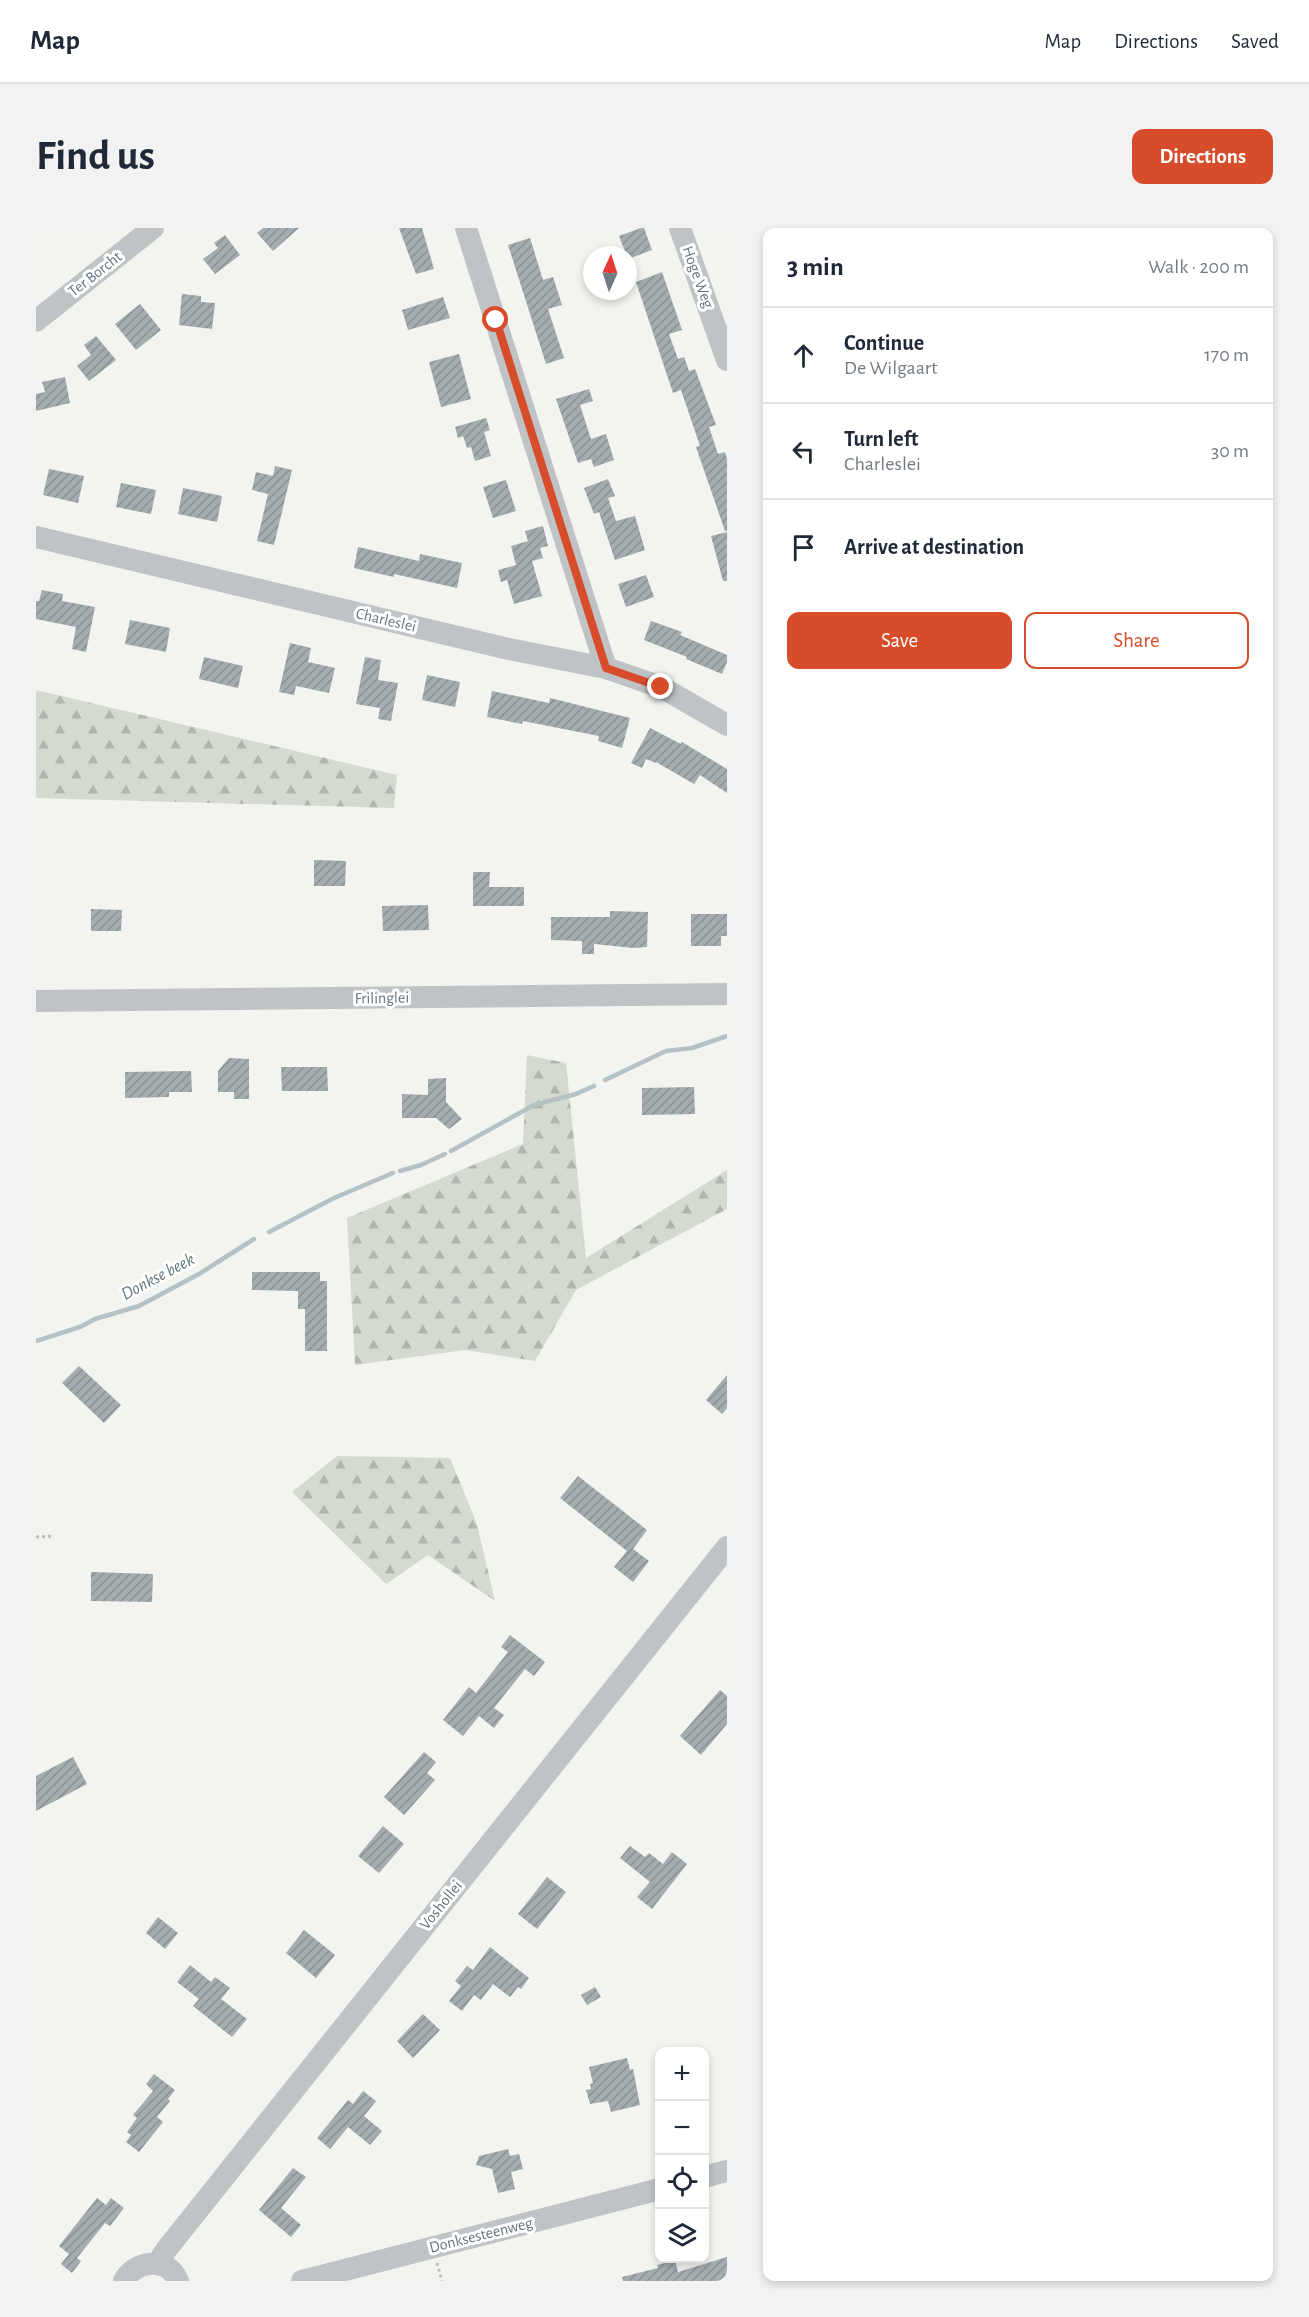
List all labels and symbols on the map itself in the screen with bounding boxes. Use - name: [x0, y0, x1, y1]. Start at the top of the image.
- street label: Hoge Weg: [679, 244, 717, 310]
- north arrow: [583, 246, 637, 300]
- street label: Ter Borcht: [65, 248, 125, 300]
- route start: [482, 306, 508, 332]
- street label: Charleslei: [354, 605, 418, 635]
- route end: [647, 673, 673, 699]
- street label: Frilinglei: [355, 990, 409, 1006]
- water label: Donkse beek: [118, 1250, 198, 1304]
- street label: Voshollei: [417, 1878, 465, 1932]
- street label: Donksesteenweg: [428, 2214, 535, 2256]

